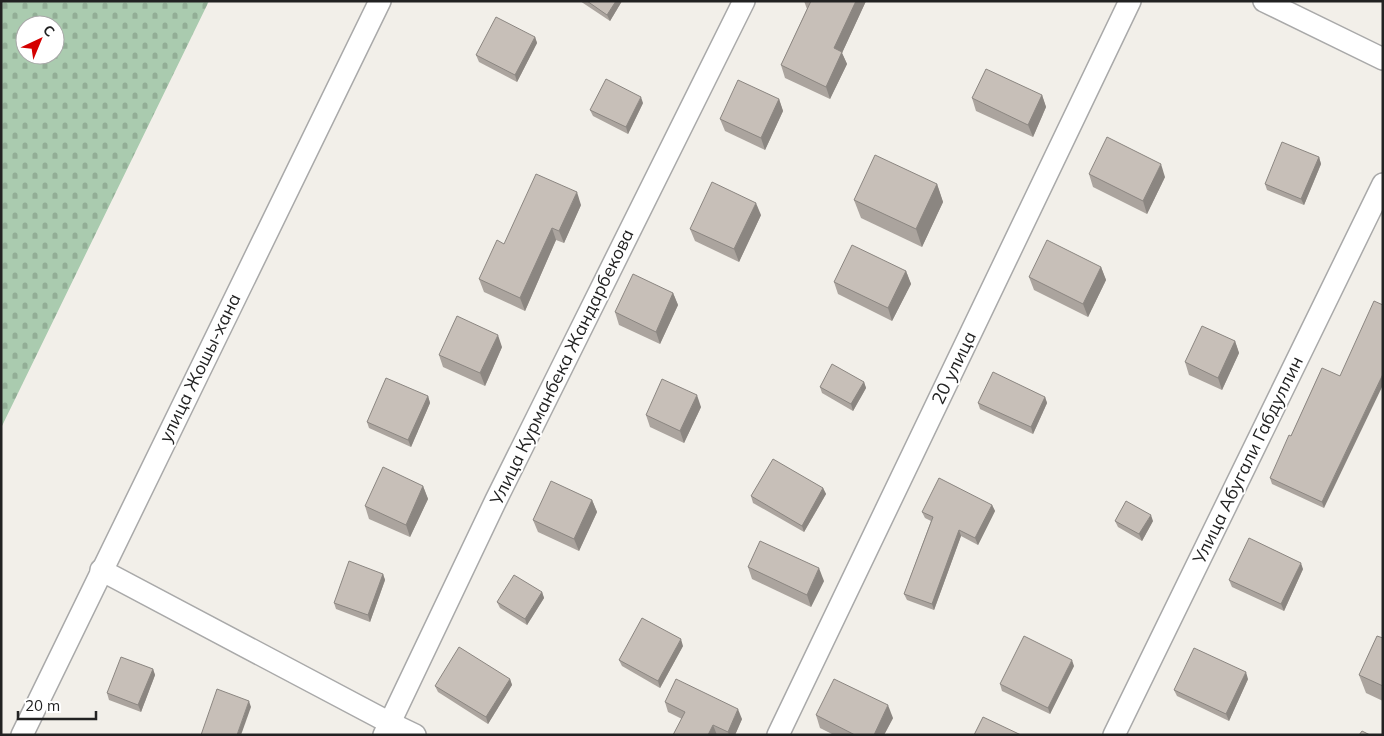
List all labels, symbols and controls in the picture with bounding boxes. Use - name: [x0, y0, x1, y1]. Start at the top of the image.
- north arrow: [15, 15, 65, 65]
- text: С: [39, 21, 59, 40]
- street label: Улица Курманбека Жандарбекова: [484, 225, 639, 510]
- street label: улица Жошы-хана: [153, 289, 246, 446]
- street label: 20 улица: [926, 327, 981, 408]
- street label: Улица Абугали Габдуллин: [1187, 352, 1308, 568]
- scale bar: [18, 688, 95, 720]
- text: 20 m: [25, 696, 60, 715]

